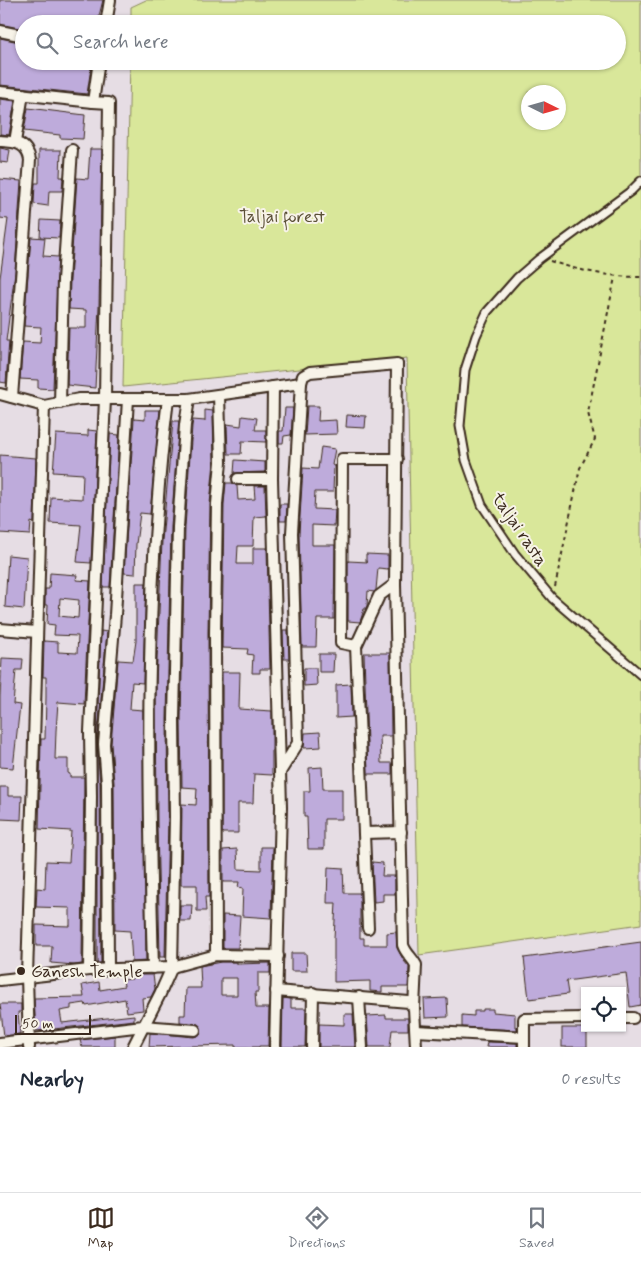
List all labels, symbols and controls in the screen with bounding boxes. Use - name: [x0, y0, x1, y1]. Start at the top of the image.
- search box: [15, 15, 626, 70]
- icon: search: [33, 29, 61, 57]
- text: Search here: [73, 30, 169, 55]
- north arrow: [521, 85, 566, 130]
- park label: Taljai forest: [239, 205, 326, 231]
- street label: taljai rasta: [485, 487, 553, 571]
- place label: Ganesh Temple: [31, 960, 143, 984]
- marker: Ganesh Temple: [15, 965, 27, 977]
- map controls: [581, 987, 626, 1032]
- button: locate: [581, 987, 626, 1032]
- scale bar: [15, 1012, 91, 1035]
- text: 50 m: [22, 1015, 53, 1033]
- text: Nearby: [20, 1066, 84, 1094]
- text: 0 results: [561, 1069, 621, 1090]
- tab: Map: [87, 1204, 115, 1252]
- tab: Directions: [288, 1204, 346, 1252]
- tab: Saved: [519, 1204, 554, 1252]

